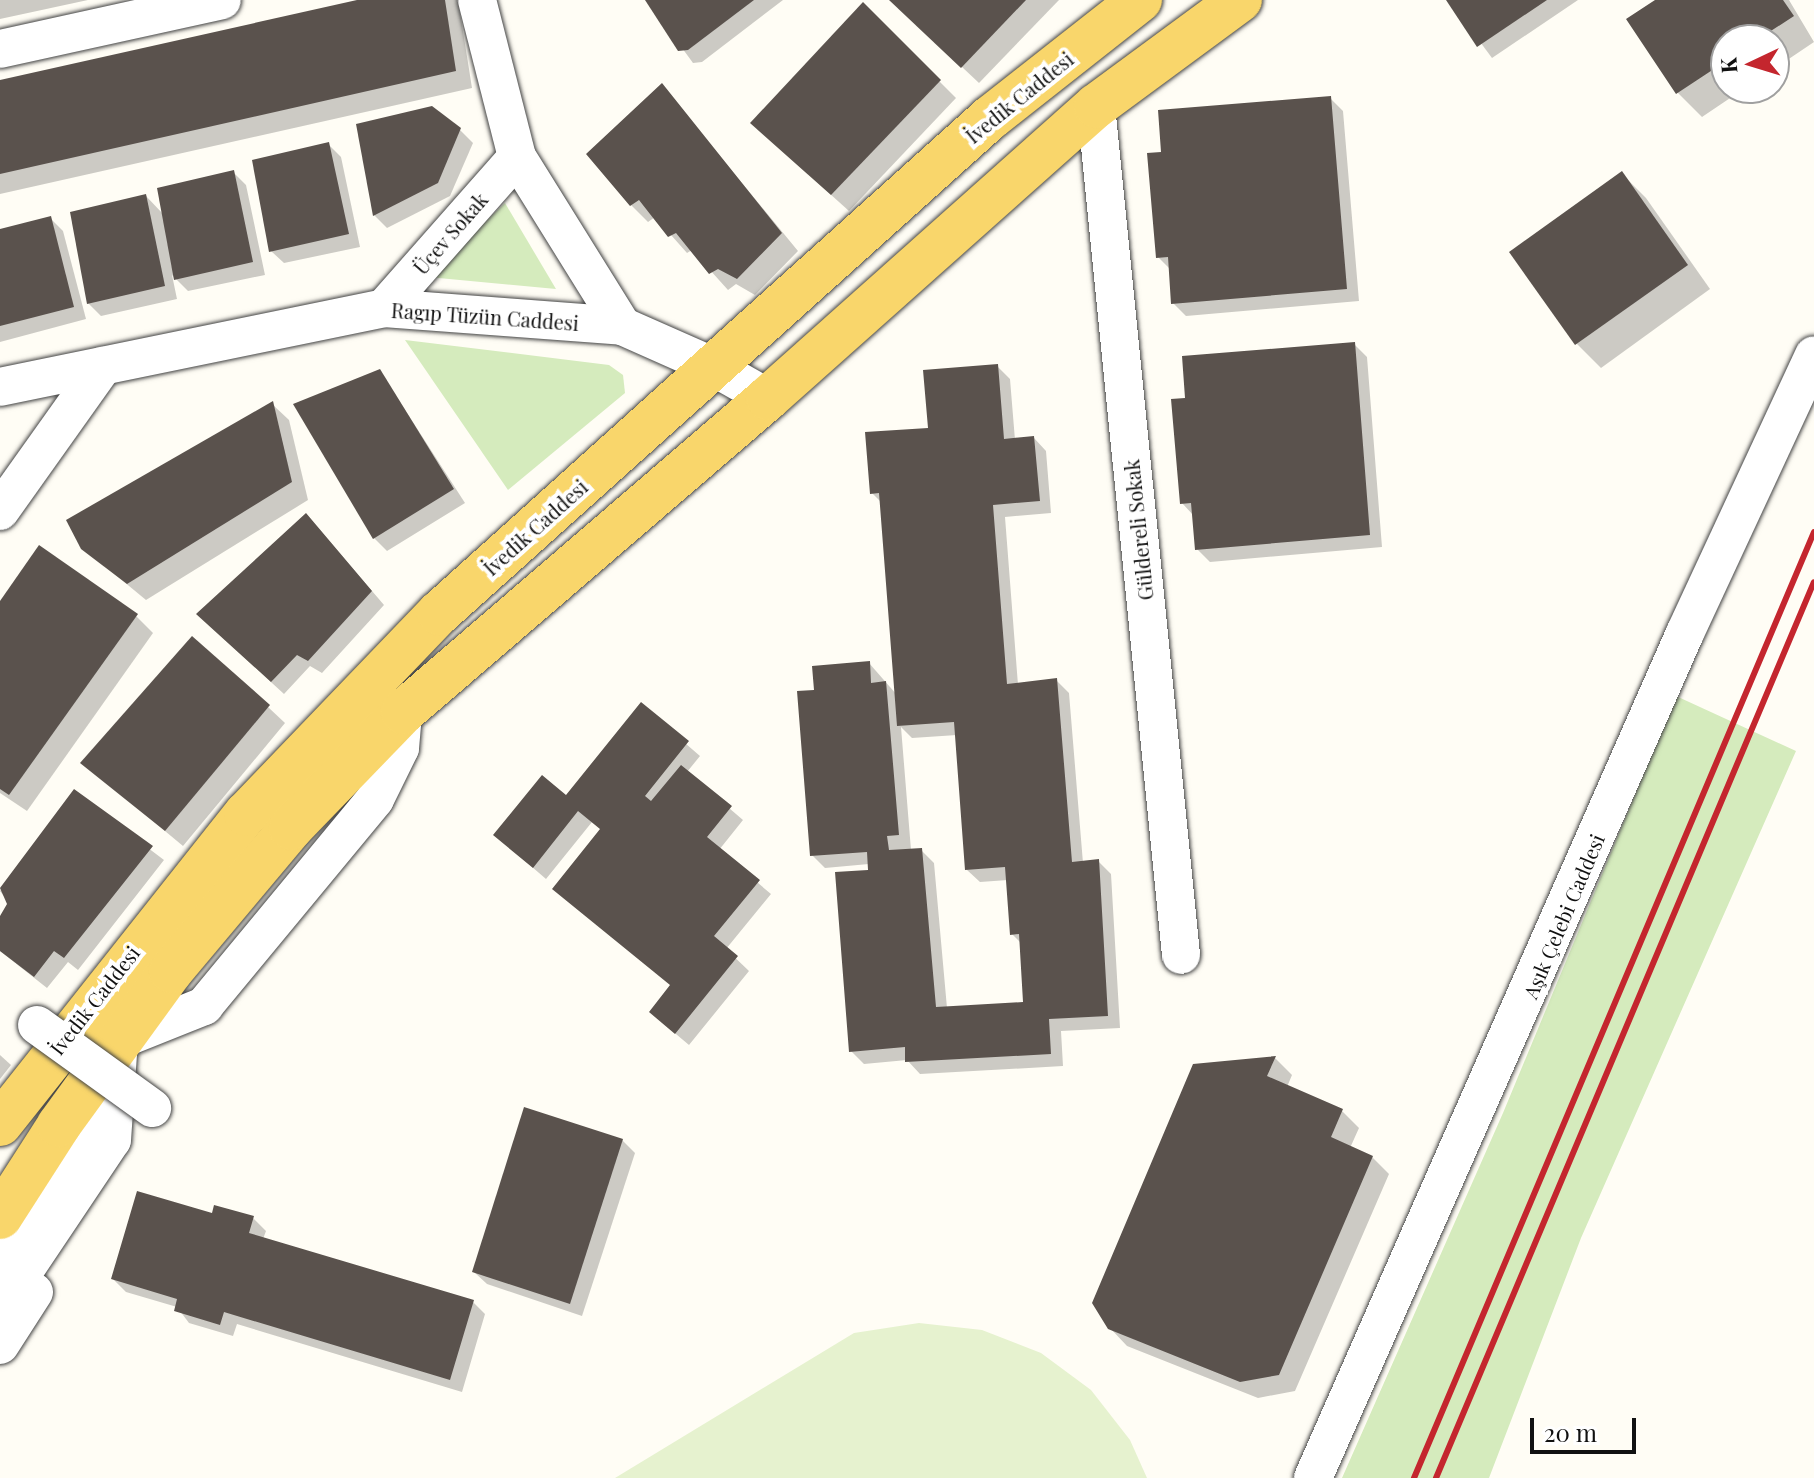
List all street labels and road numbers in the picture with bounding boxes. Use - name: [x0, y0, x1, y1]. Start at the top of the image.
- street label: İvedik Caddesi: [960, 46, 1078, 148]
- street label: Üçev Sokak: [408, 187, 492, 279]
- street label: Ragıp Tüzün Caddesi: [390, 297, 580, 335]
- street label: Güldereli Sokak: [1119, 458, 1157, 602]
- street label: İvedik Caddesi: [478, 474, 592, 580]
- street label: Aşık Çelebi Caddesi: [1517, 830, 1609, 1002]
- street label: İvedik Caddesi: [44, 941, 144, 1059]

